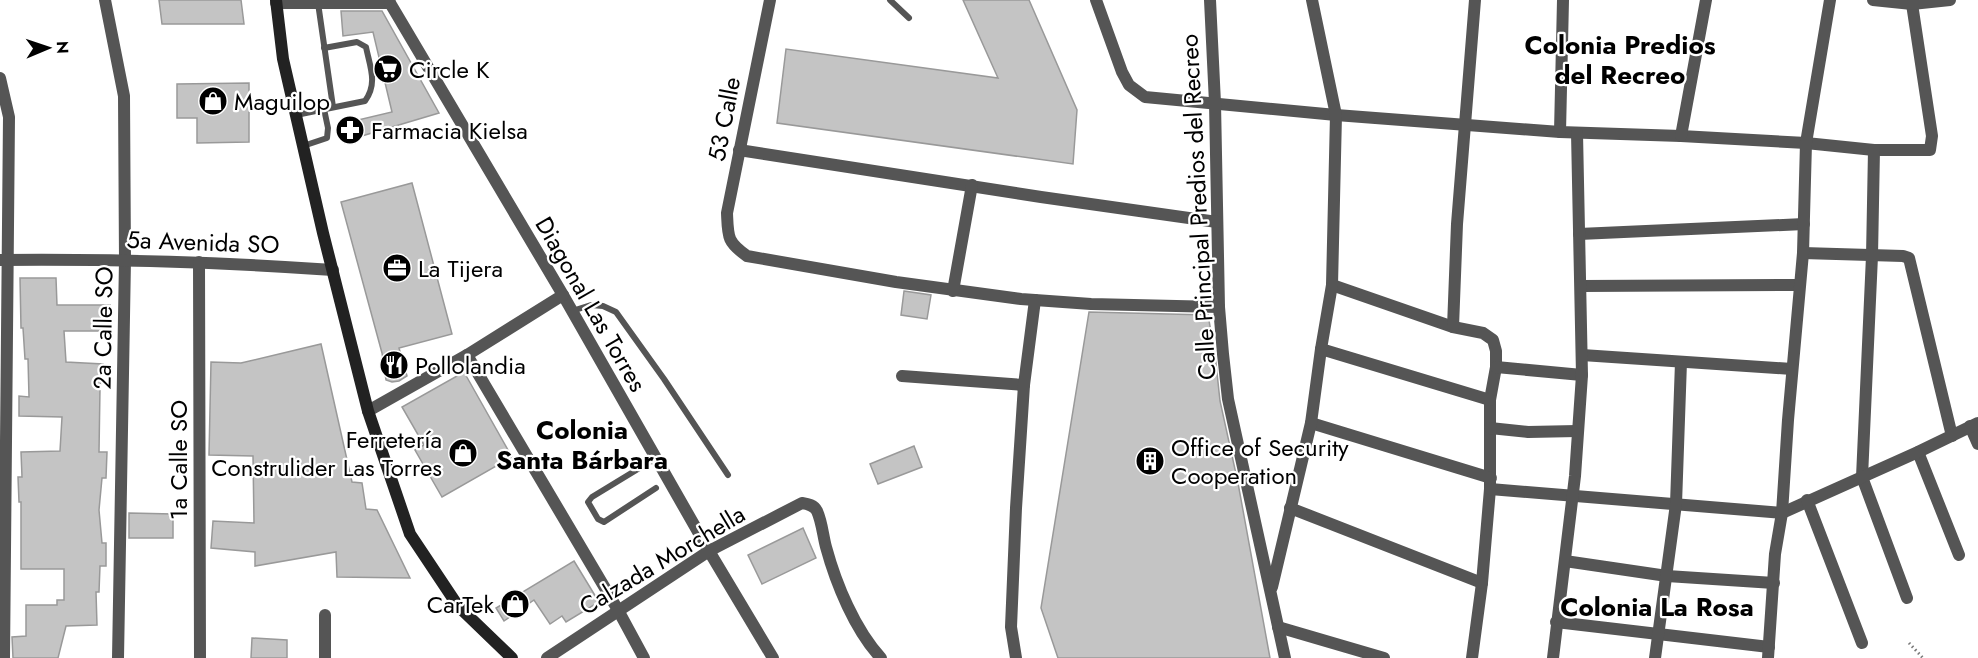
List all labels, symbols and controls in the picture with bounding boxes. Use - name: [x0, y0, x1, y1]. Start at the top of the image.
- north arrow: [18, 18, 78, 78]
- district label: Colonia Predios del Recreo: [1524, 26, 1716, 94]
- street label: Calle Principal Predios del Recreo: [1171, 33, 1225, 381]
- text: N: [51, 41, 74, 54]
- place label: Circle K: [409, 52, 490, 87]
- supermarket icon: Circle K: [372, 53, 404, 85]
- street label: 53 Calle: [699, 74, 749, 164]
- place label: Maguilop: [234, 84, 330, 119]
- shop icon: Maguilop: [197, 85, 229, 117]
- place label: Farmacia Kielsa: [371, 113, 528, 148]
- pharmacy icon: Farmacia Kielsa: [334, 114, 366, 146]
- street label: Diagonal Las Torres: [527, 210, 655, 398]
- street label: 5a Avenida SO: [126, 222, 280, 262]
- place label: La Tijera: [418, 251, 503, 286]
- office icon: La Tijera: [381, 252, 413, 284]
- street label: 2a Calle SO: [84, 266, 122, 390]
- place label: Pollolandia: [415, 348, 526, 383]
- restaurant icon: Pollolandia: [378, 349, 410, 381]
- street label: 1a Calle SO: [161, 400, 196, 520]
- district label: Colonia Santa Bárbara: [496, 411, 668, 479]
- place label: Ferretería Construlider Las Torres: [211, 422, 442, 485]
- place label: Office of Security Cooperation: [1171, 430, 1349, 493]
- shop icon: Ferretería Construlider Las Torres: [447, 437, 479, 469]
- building icon: Office of Security Cooperation: [1134, 445, 1166, 477]
- street label: Calzada Morchella: [572, 497, 752, 623]
- place label: CarTek: [427, 587, 494, 622]
- shop icon: CarTek: [499, 588, 531, 620]
- district label: Colonia La Rosa: [1560, 588, 1754, 626]

